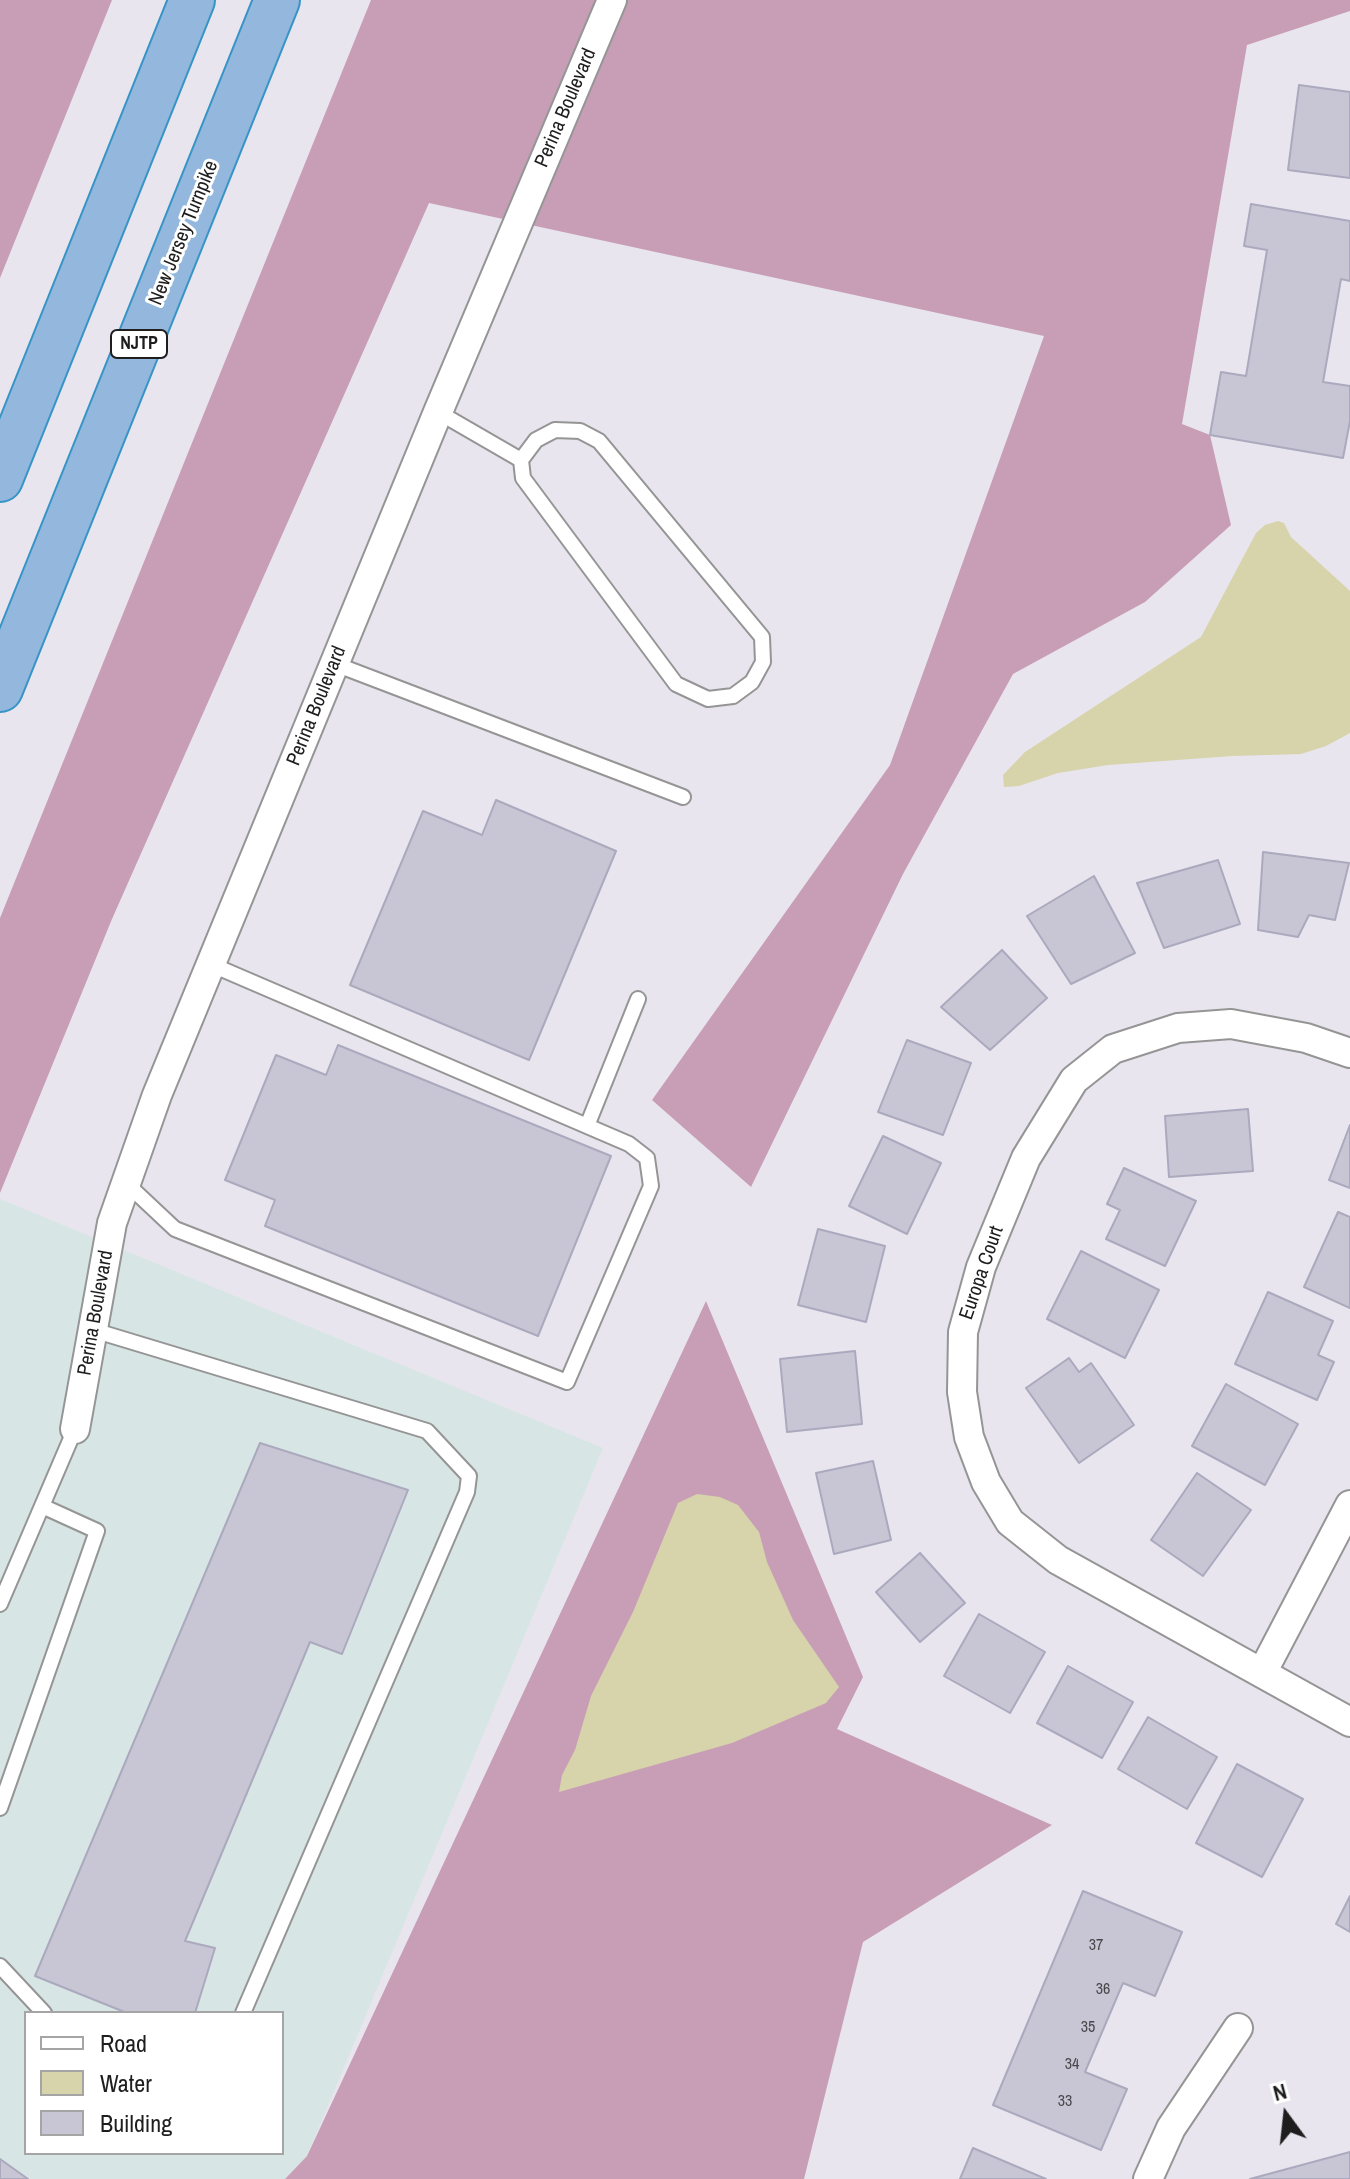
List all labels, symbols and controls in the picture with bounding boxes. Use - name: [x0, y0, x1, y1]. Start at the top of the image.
- street label: Perina Boulevard: [530, 45, 602, 171]
- street label: New Jersey Turnpike: [144, 157, 224, 309]
- road number: NJTP: [111, 330, 167, 358]
- street label: Perina Boulevard: [282, 643, 352, 769]
- street label: Europa Court: [955, 1223, 1009, 1323]
- street label: Perina Boulevard: [73, 1249, 119, 1377]
- house number: 37: [1089, 1936, 1103, 1956]
- house number: 36: [1096, 1980, 1110, 2000]
- legend: [24, 2011, 284, 2155]
- house number: 35: [1081, 2018, 1095, 2038]
- text: Road: [100, 2027, 147, 2059]
- house number: 34: [1065, 2055, 1079, 2075]
- text: Water: [100, 2067, 152, 2099]
- north arrow: [1246, 2075, 1326, 2155]
- text: N: [1270, 2076, 1290, 2108]
- house number: 33: [1058, 2092, 1072, 2112]
- text: Building: [100, 2107, 172, 2139]

